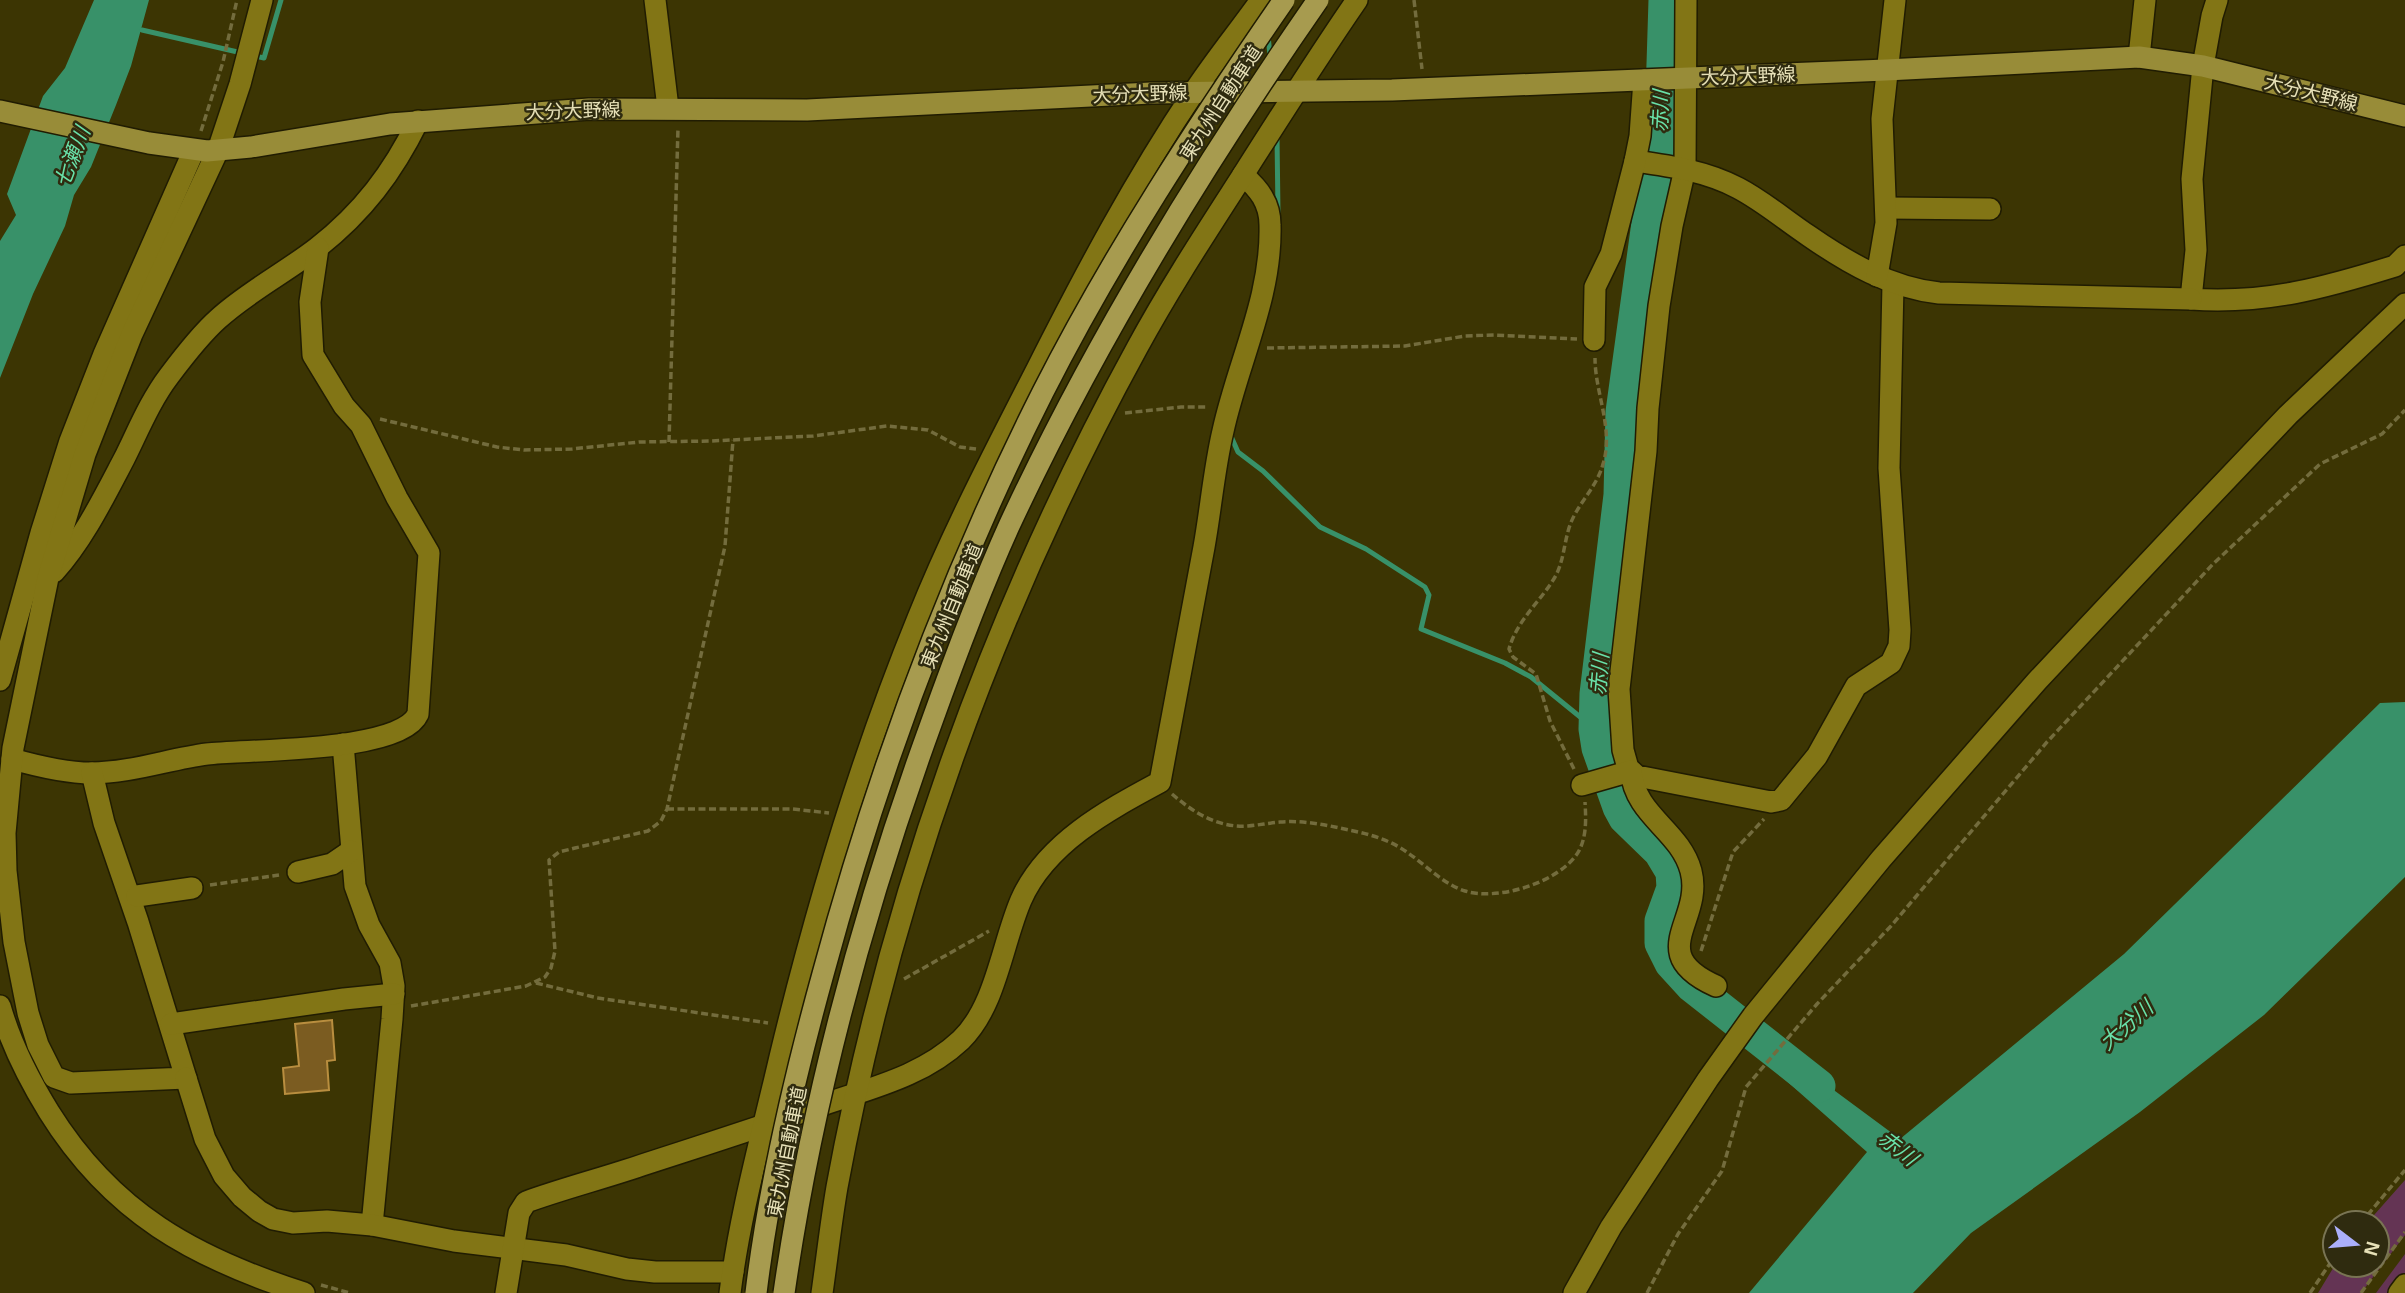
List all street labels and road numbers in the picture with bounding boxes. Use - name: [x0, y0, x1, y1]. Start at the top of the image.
- street label: 東九州自動車道: [1176, 42, 1266, 164]
- street label: 大分大野線: [1700, 64, 1796, 88]
- street label: 大分大野線: [2262, 71, 2360, 115]
- street label: 大分大野線: [1092, 82, 1188, 106]
- street label: 大分大野線: [525, 99, 621, 123]
- street label: 東九州自動車道: [917, 540, 987, 672]
- street label: 東九州自動車道: [764, 1085, 810, 1219]

